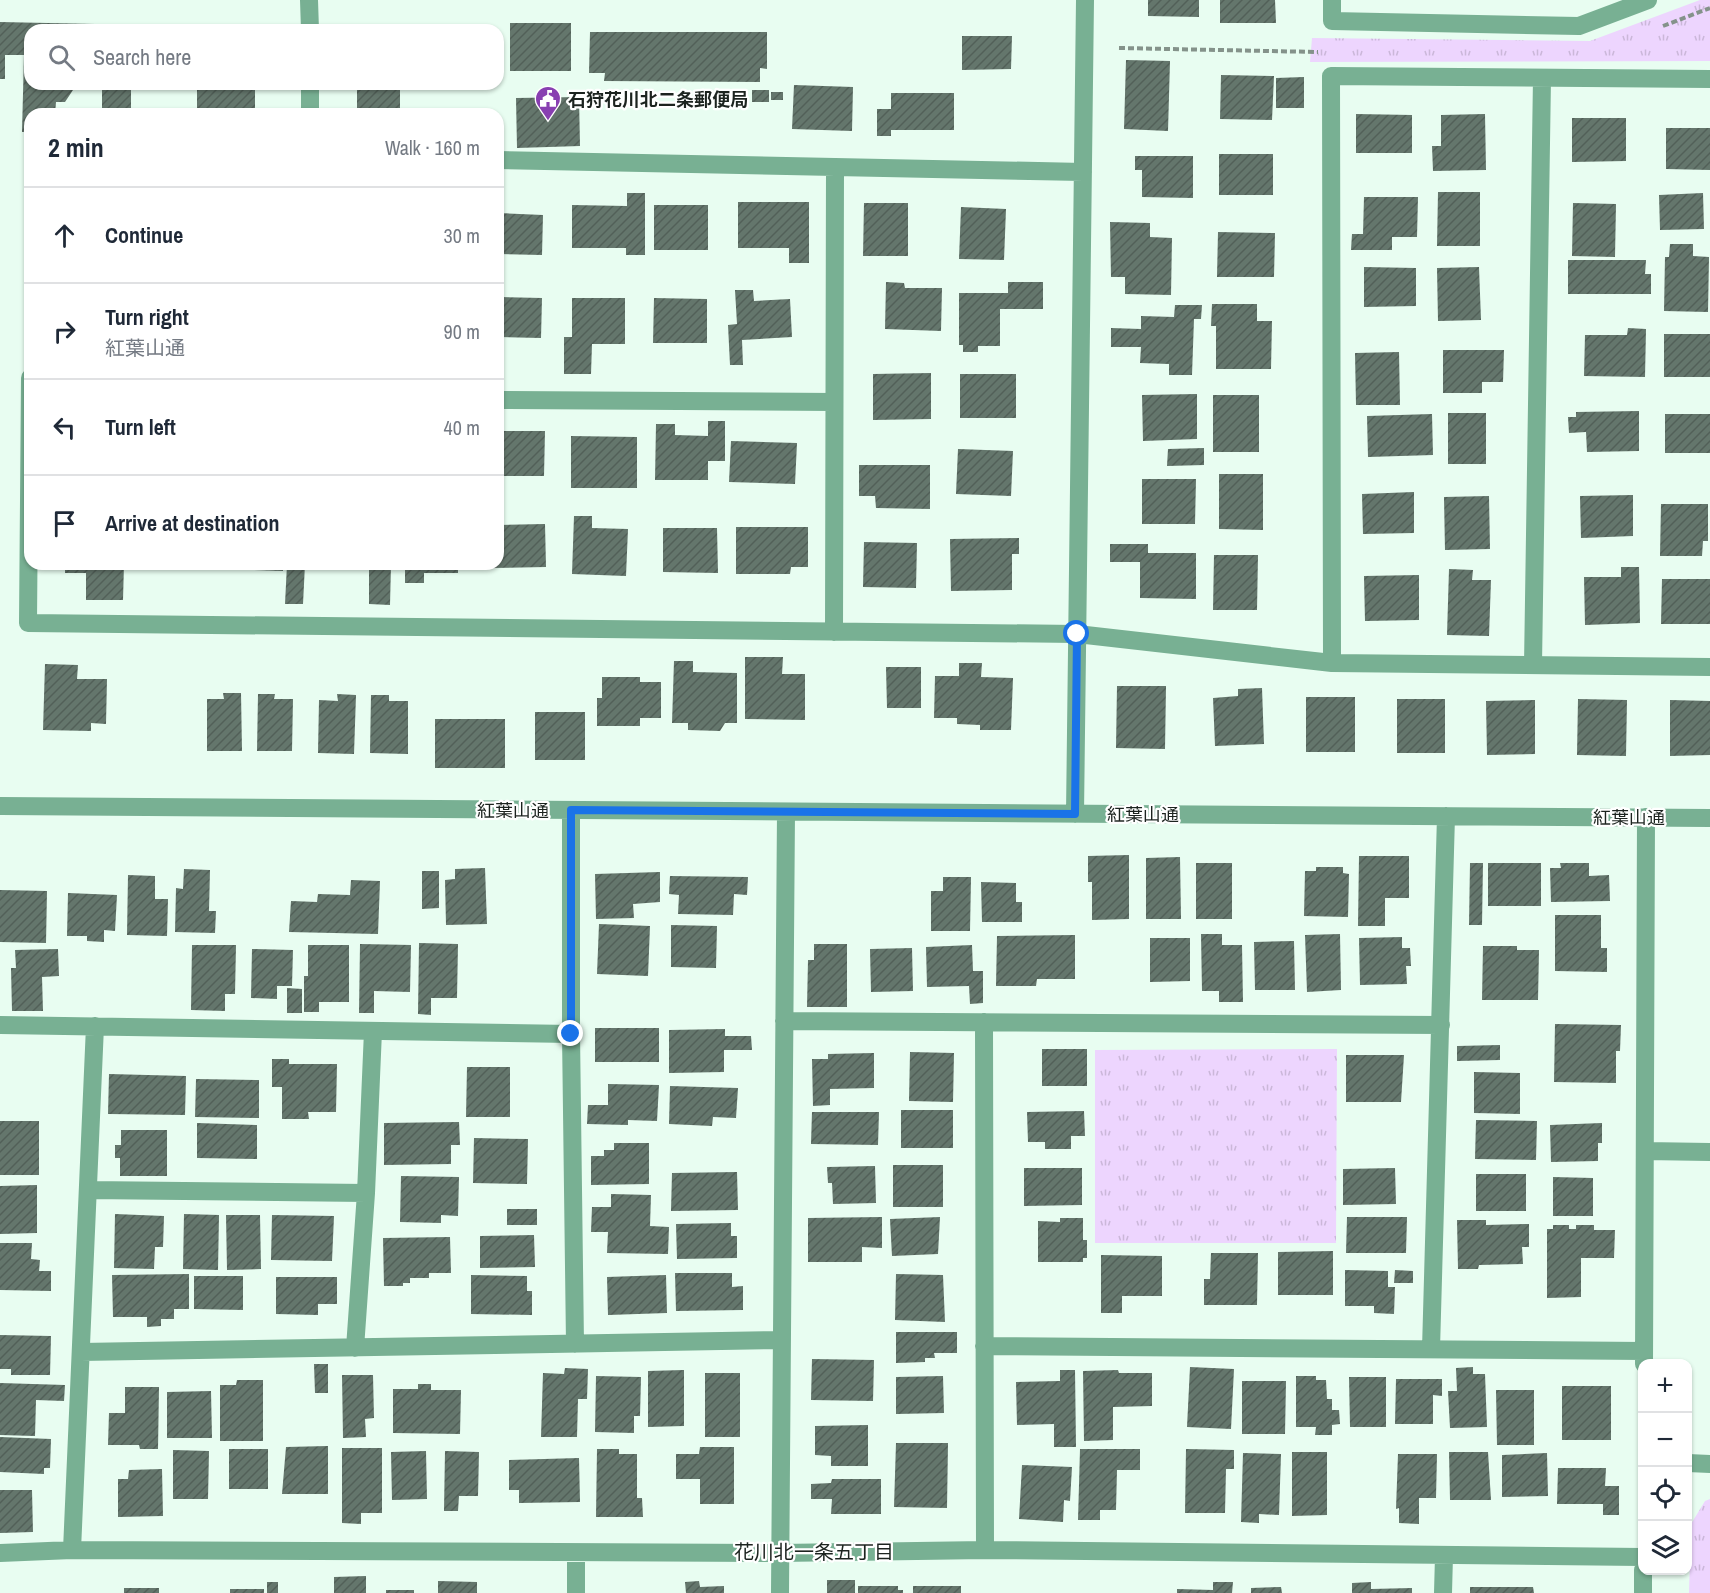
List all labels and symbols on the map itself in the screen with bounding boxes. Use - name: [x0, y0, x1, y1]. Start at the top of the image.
- public building icon: 石狩花川北二条郵便局: [533, 84, 563, 122]
- place label: 石狩花川北二条郵便局: [568, 87, 748, 112]
- route start: [1063, 620, 1089, 646]
- street label: 紅葉山通: [477, 798, 549, 823]
- street label: 紅葉山通: [1107, 802, 1179, 827]
- street label: 紅葉山通: [1593, 805, 1665, 830]
- route end: [557, 1020, 583, 1046]
- district label: 花川北一条五丁目: [734, 1538, 894, 1565]

